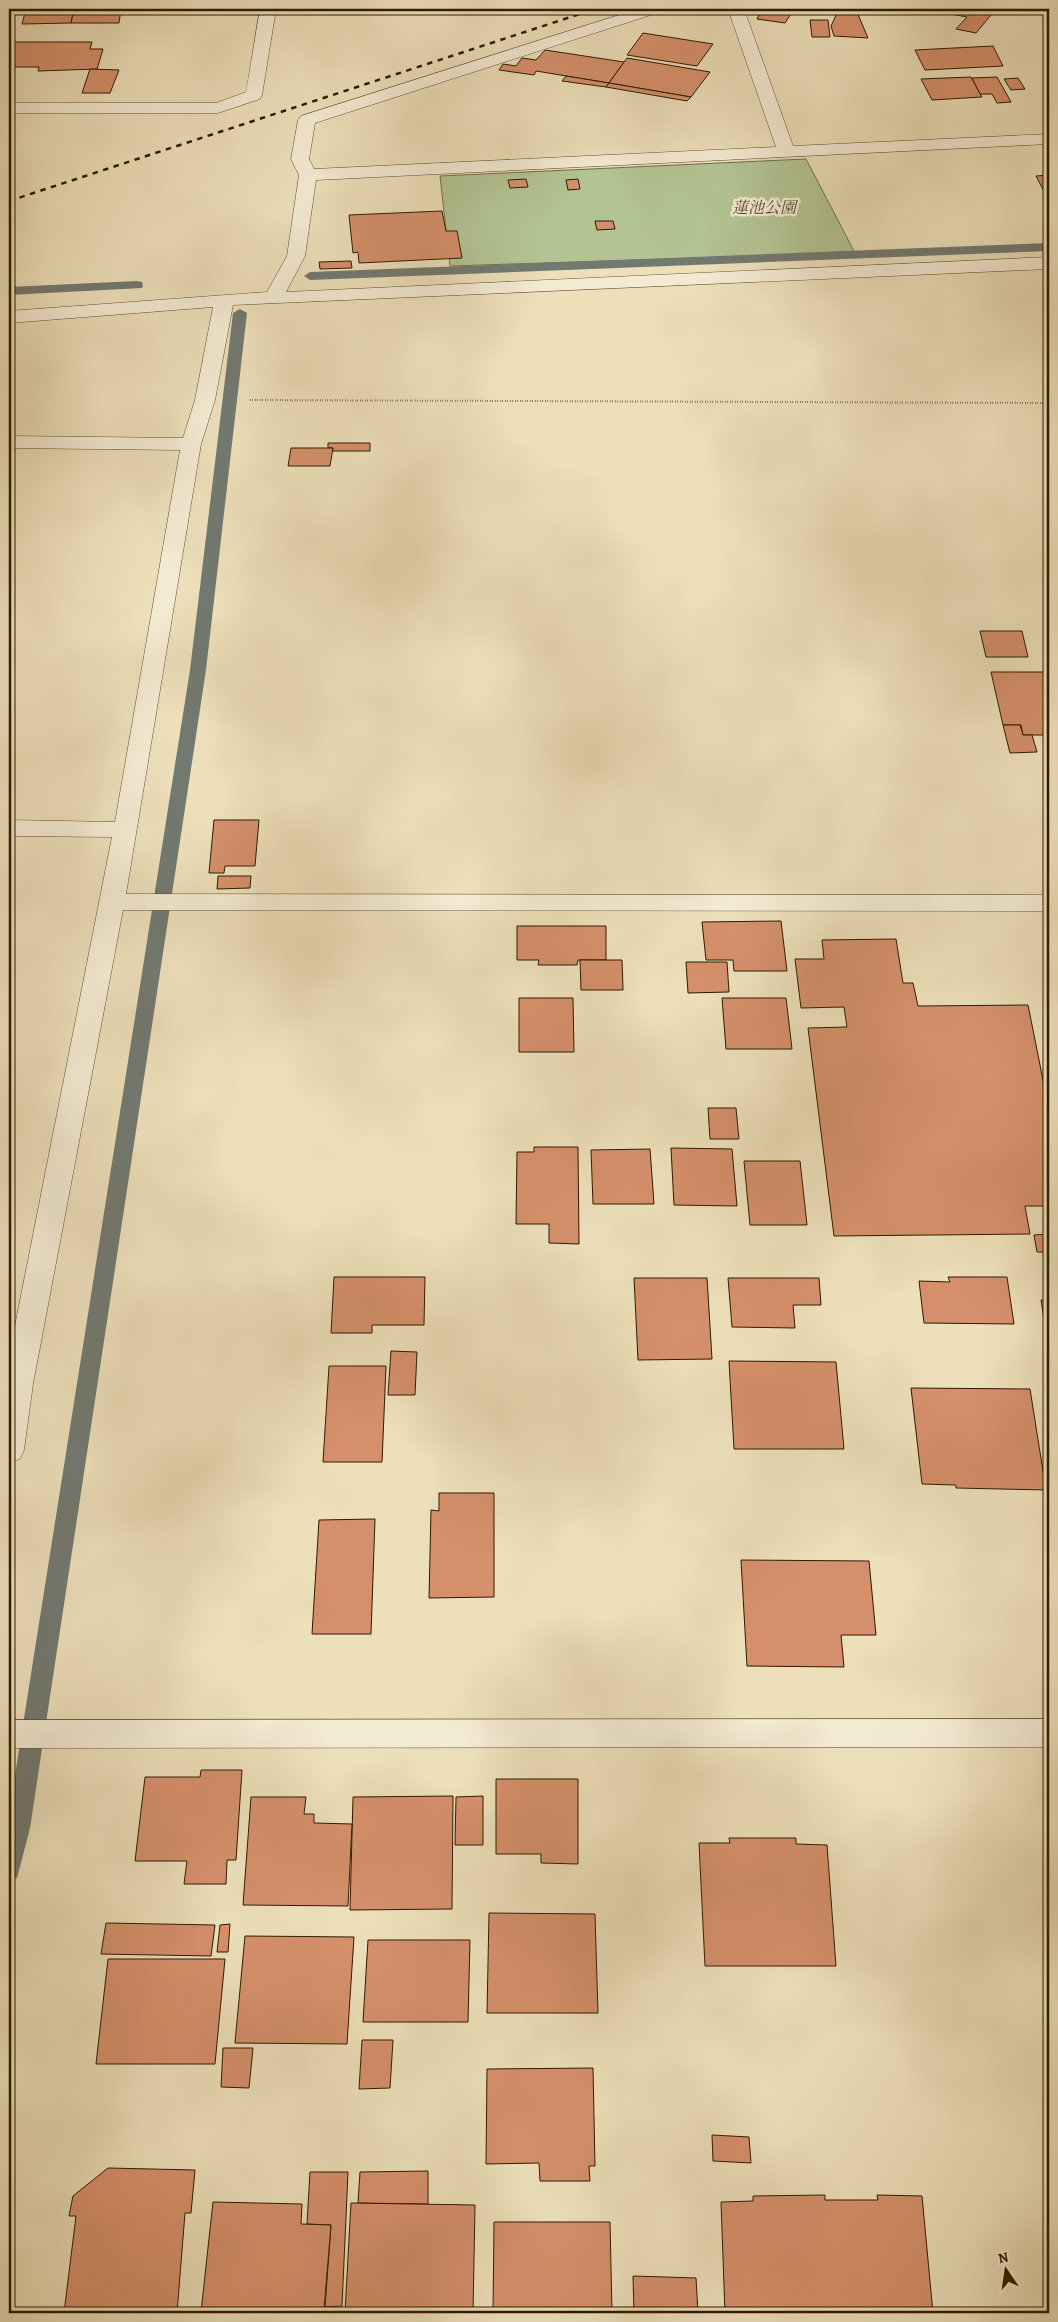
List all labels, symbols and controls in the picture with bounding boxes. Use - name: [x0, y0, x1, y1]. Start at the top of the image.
- park label: 蓮池公園: [732, 197, 799, 219]
- north arrow: [980, 2244, 1030, 2294]
- text: N: [996, 2247, 1010, 2268]

